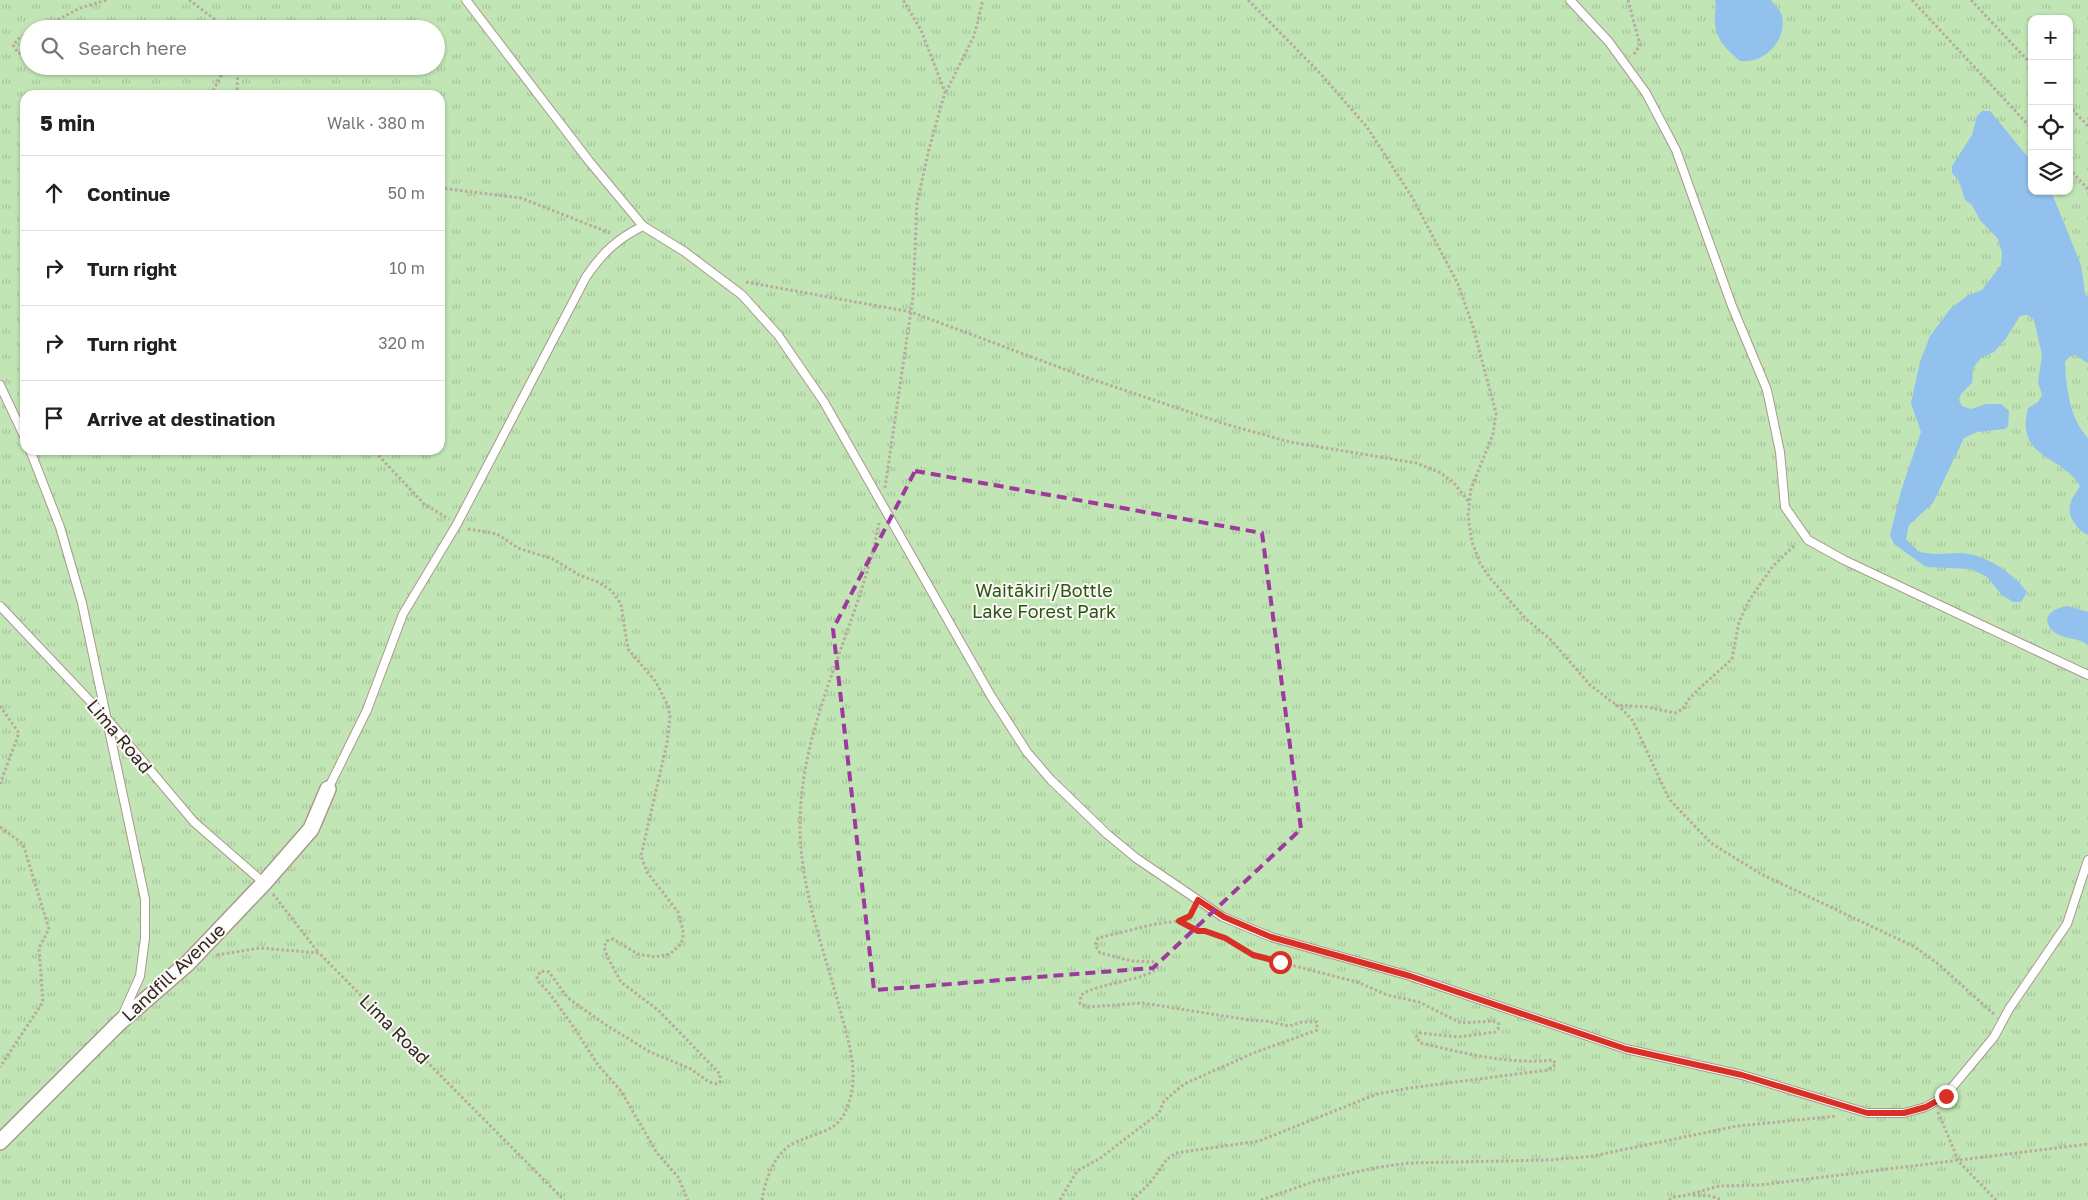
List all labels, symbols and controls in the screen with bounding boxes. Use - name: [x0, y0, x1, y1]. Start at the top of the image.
- map controls: [2028, 15, 2073, 195]
- button: +: [2028, 15, 2073, 60]
- search box: [20, 20, 445, 75]
- icon: search: [38, 34, 66, 62]
- text: Search here: [78, 36, 187, 59]
- button: −: [2028, 60, 2073, 105]
- button: locate: [2028, 105, 2073, 150]
- text: 5 min: [40, 110, 95, 136]
- text: Walk · 380 m: [327, 113, 425, 133]
- button: layers: [2028, 150, 2073, 195]
- icon: ahead: [40, 179, 68, 207]
- text: Continue: [87, 182, 170, 205]
- text: 50 m: [388, 183, 425, 203]
- icon: right: [40, 254, 68, 282]
- text: Turn right: [87, 257, 177, 280]
- text: 10 m: [389, 258, 425, 278]
- icon: right: [40, 329, 68, 357]
- text: Turn right: [87, 332, 177, 355]
- text: 320 m: [378, 333, 425, 353]
- icon: arrive: [40, 404, 68, 432]
- text: Arrive at destination: [87, 407, 275, 430]
- park label: Waitākiri/Bottle Lake Forest Park: [972, 579, 1116, 622]
- street label: Lima Road: [83, 695, 157, 777]
- street label: Landfill Avenue: [117, 918, 229, 1026]
- route start: [1269, 951, 1292, 974]
- street label: Lima Road: [355, 989, 435, 1069]
- route end: [1935, 1085, 1958, 1108]

